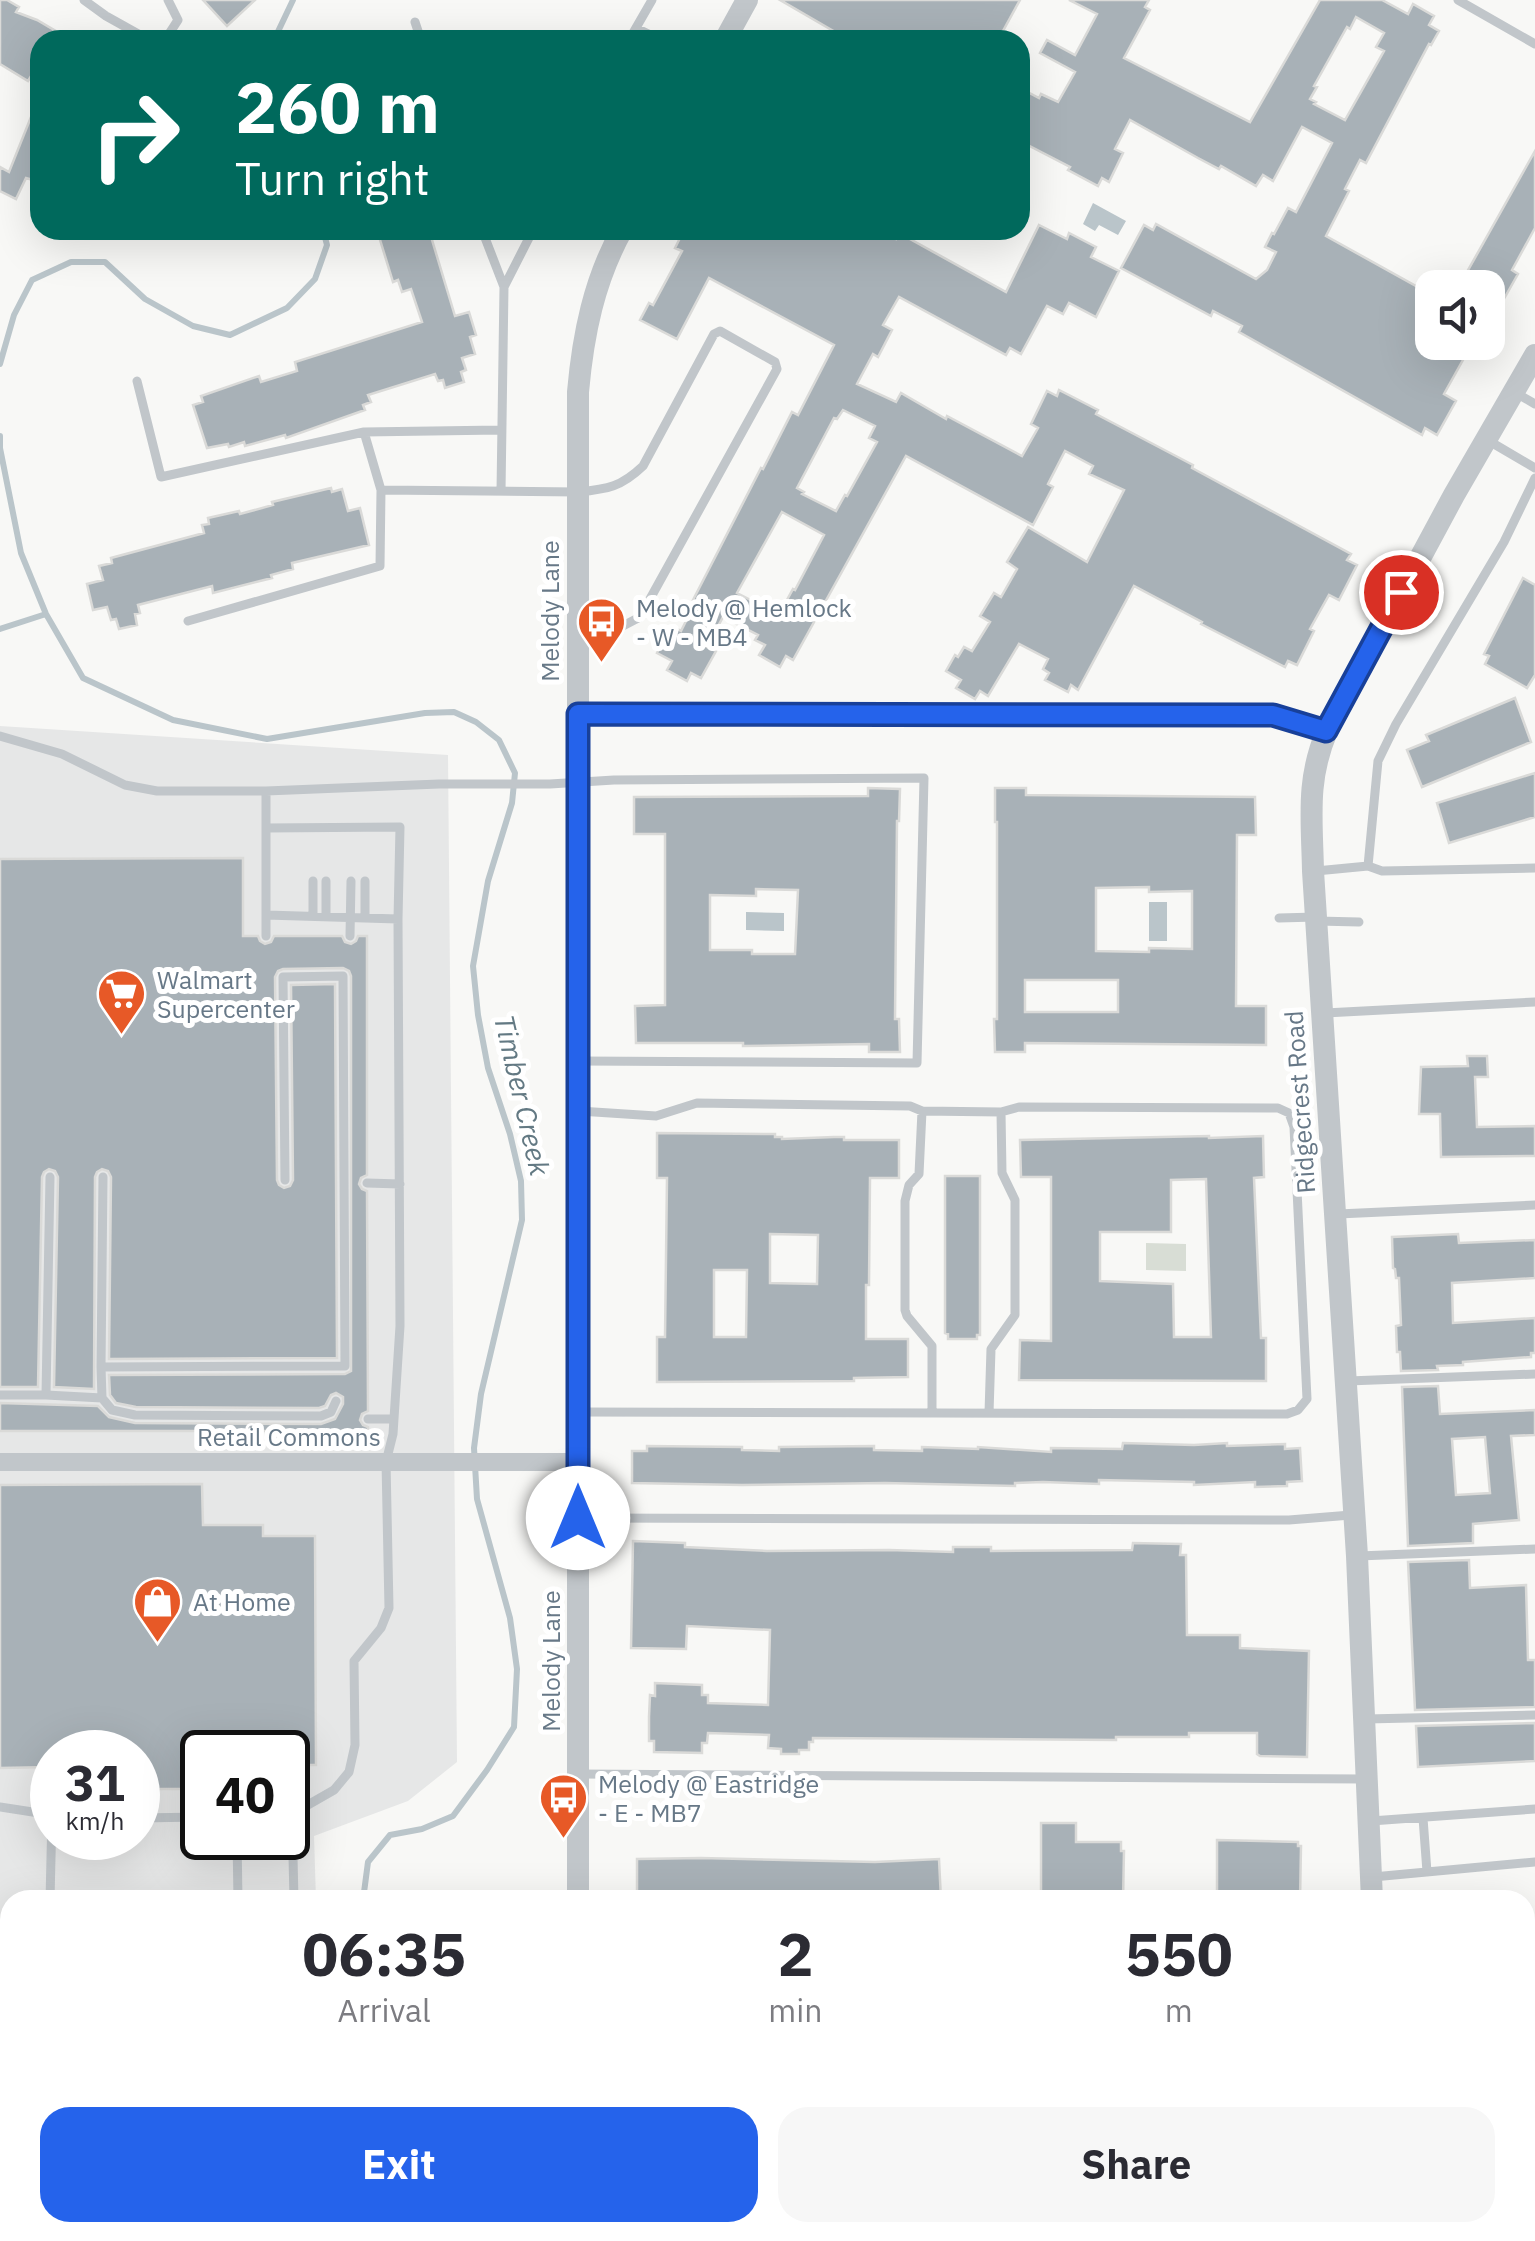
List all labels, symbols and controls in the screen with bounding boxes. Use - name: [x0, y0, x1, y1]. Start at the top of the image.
- text: 260 m: [235, 61, 440, 152]
- icon: right: [70, 70, 200, 200]
- text: Turn right: [235, 149, 430, 207]
- map controls: [1415, 270, 1505, 360]
- button: sound: [1415, 270, 1505, 360]
- street label: Melody Lane: [533, 540, 566, 682]
- pin: [1359, 550, 1444, 635]
- icon: arrive: [1374, 565, 1429, 620]
- place label: Melody @ Hemlock - W - MB4: [636, 591, 852, 653]
- bus stop icon: Melody @ Hemlock - W - MB4: [575, 596, 627, 664]
- place label: Walmart Supercenter: [157, 963, 295, 1025]
- supermarket icon: Walmart Supercenter: [96, 968, 148, 1036]
- street label: Ridgecrest Road: [1277, 1010, 1322, 1194]
- water label: Timber Creek: [486, 1011, 559, 1179]
- street label: Retail Commons: [197, 1420, 381, 1453]
- position arrow: [526, 1466, 630, 1570]
- shop icon: At Home: [132, 1576, 184, 1644]
- place label: At Home: [193, 1585, 291, 1618]
- street label: Melody Lane: [534, 1590, 567, 1732]
- speed limit sign: 40: [180, 1730, 310, 1860]
- text: 31: [65, 1750, 125, 1815]
- place label: Melody @ Eastridge - E - MB7: [598, 1767, 819, 1829]
- bus stop icon: Melody @ Eastridge - E - MB7: [537, 1772, 589, 1840]
- text: km/h: [66, 1804, 124, 1837]
- text: 06:35: [302, 1914, 466, 1993]
- text: 2: [777, 1914, 813, 1993]
- text: 550: [1125, 1914, 1233, 1993]
- text: Arrival: [338, 1989, 431, 2031]
- text: min: [768, 1989, 822, 2031]
- text: m: [1165, 1989, 1193, 2031]
- button: Exit: [40, 2107, 758, 2222]
- button: Share: [778, 2107, 1495, 2222]

